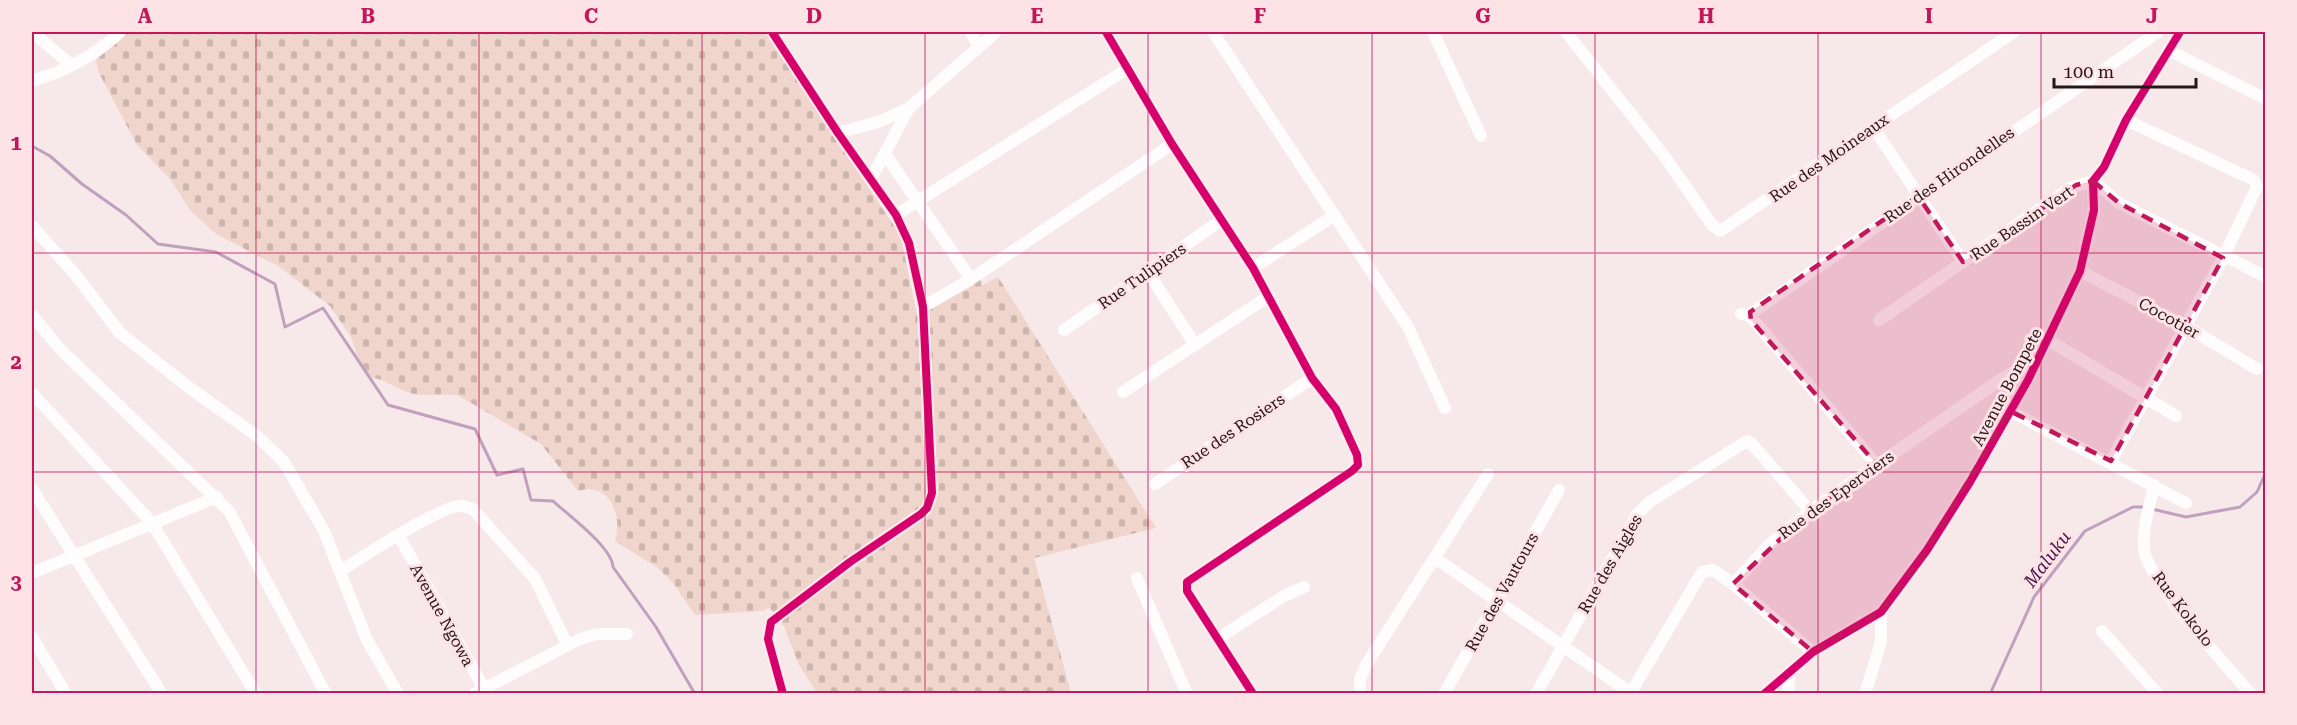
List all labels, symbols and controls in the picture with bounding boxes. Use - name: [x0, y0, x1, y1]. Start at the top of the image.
- text: A: [138, 4, 153, 28]
- text: B: [361, 4, 375, 28]
- text: C: [584, 4, 598, 28]
- text: D: [806, 4, 822, 28]
- text: E: [1031, 4, 1044, 28]
- text: F: [1254, 4, 1266, 28]
- text: G: [1475, 4, 1491, 28]
- text: H: [1698, 4, 1714, 28]
- text: I: [1925, 4, 1933, 28]
- text: J: [2146, 4, 2158, 28]
- scale bar: [2054, 51, 2196, 89]
- text: 100 m: [2063, 61, 2114, 82]
- street label: Rue des Moineaux: [1766, 109, 1893, 206]
- street label: Rue des Hirondelles: [1880, 123, 2018, 227]
- text: 1: [10, 131, 22, 155]
- street label: Rue Bassin Vert: [1967, 182, 2077, 264]
- street label: Rue Tulipiers: [1094, 239, 1190, 313]
- street label: Cocotier: [2135, 294, 2203, 343]
- street label: Avenue Bompete: [1968, 325, 2046, 449]
- text: 2: [10, 350, 22, 374]
- street label: Rue des Rosiers: [1178, 389, 1289, 473]
- street label: Rue des Eperviers: [1775, 447, 1898, 543]
- street label: Rue des Aigles: [1574, 511, 1646, 617]
- water label: Maluku: [2018, 527, 2075, 592]
- street label: Rue des Vautours: [1461, 529, 1543, 655]
- street label: Avenue Ngowa: [406, 561, 478, 670]
- street label: Rue Kokolo: [2149, 568, 2217, 650]
- text: 3: [10, 570, 22, 594]

